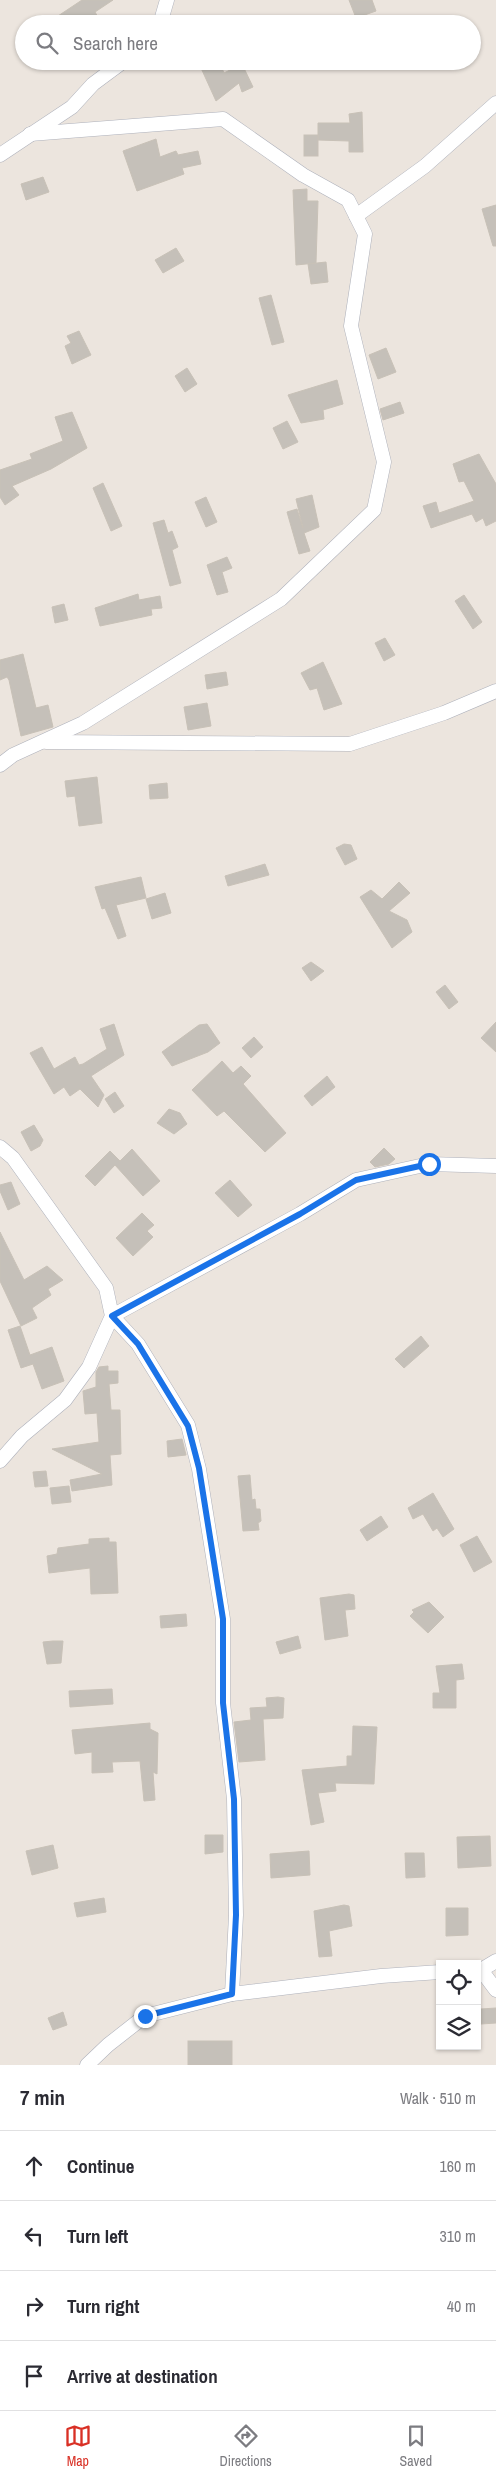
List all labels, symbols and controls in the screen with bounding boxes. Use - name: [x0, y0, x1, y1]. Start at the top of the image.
- search box: [15, 15, 481, 70]
- icon: search: [33, 29, 61, 57]
- text: Search here: [73, 30, 158, 56]
- route start: [418, 1153, 441, 1176]
- map controls: [436, 1960, 481, 2050]
- button: locate: [436, 1960, 481, 2005]
- route end: [134, 2005, 157, 2028]
- button: layers: [436, 2005, 481, 2050]
- text: 7 min: [20, 2083, 65, 2112]
- text: Walk · 510 m: [400, 2087, 476, 2109]
- icon: ahead: [20, 2152, 48, 2180]
- text: Continue: [67, 2153, 135, 2179]
- text: 160 m: [440, 2155, 476, 2177]
- icon: left: [20, 2222, 48, 2250]
- text: Turn left: [67, 2223, 128, 2249]
- text: 310 m: [440, 2225, 476, 2247]
- icon: right: [20, 2292, 48, 2320]
- text: Turn right: [67, 2293, 139, 2319]
- text: 40 m: [447, 2295, 476, 2317]
- icon: arrive: [20, 2362, 48, 2390]
- text: Arrive at destination: [67, 2363, 218, 2389]
- tab: Map: [64, 2422, 92, 2470]
- tab: Directions: [220, 2422, 272, 2470]
- tab: Saved: [400, 2422, 432, 2470]

